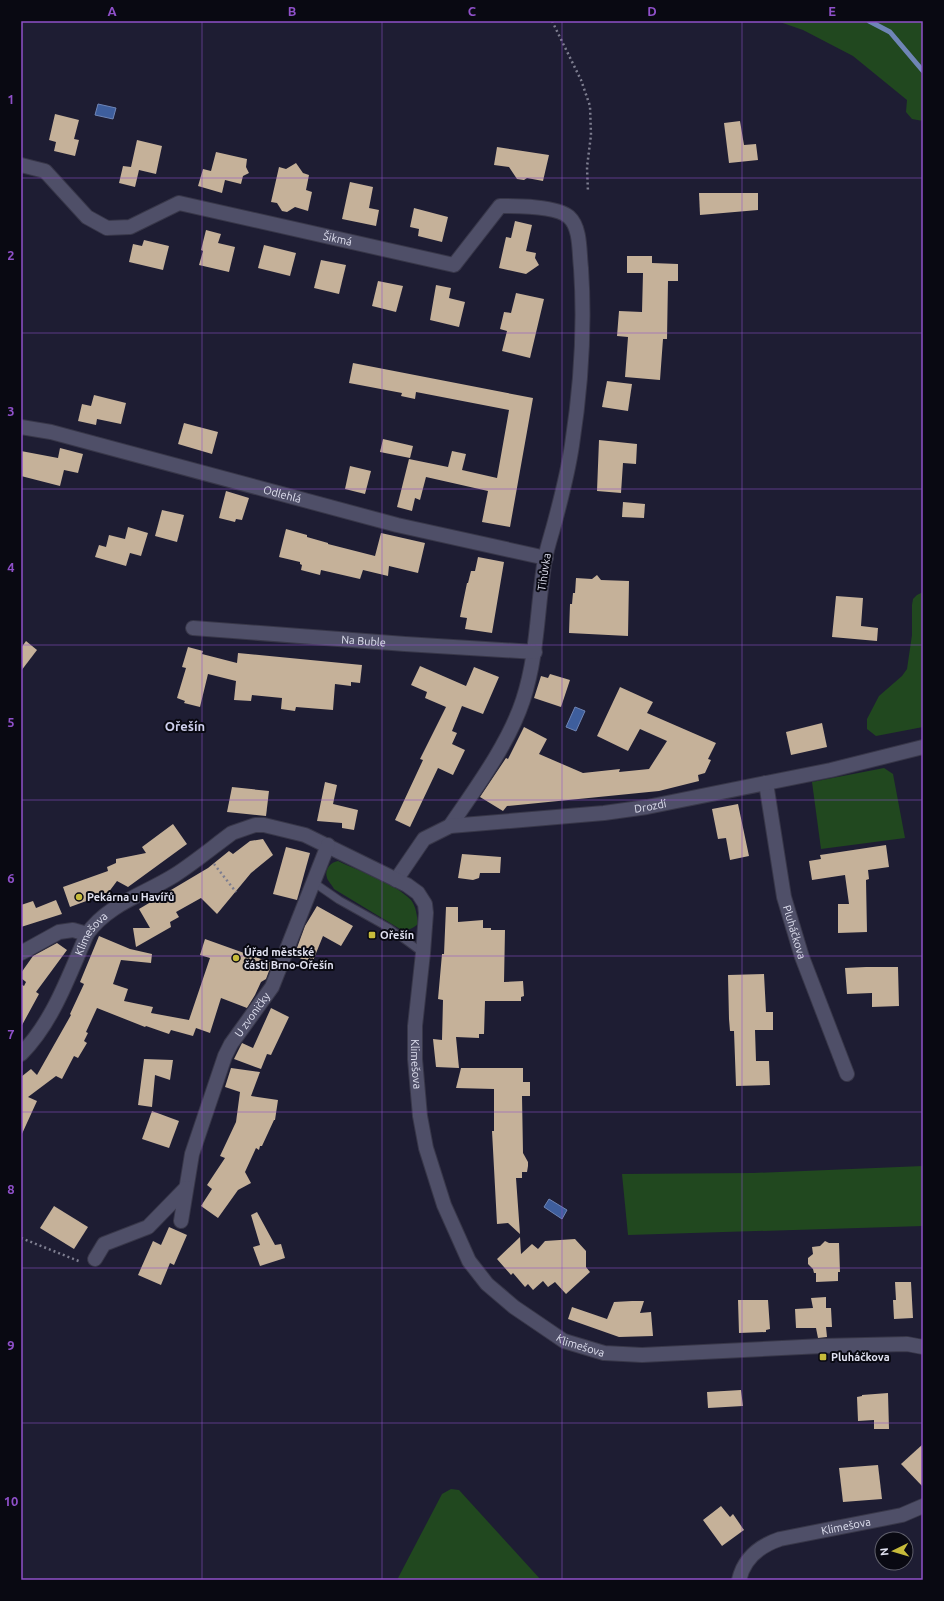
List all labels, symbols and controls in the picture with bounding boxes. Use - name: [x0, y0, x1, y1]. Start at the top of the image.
- text: A: [107, 4, 117, 18]
- text: B: [288, 4, 297, 18]
- text: C: [468, 4, 477, 18]
- text: D: [647, 4, 657, 18]
- text: E: [828, 4, 836, 18]
- text: 1: [7, 92, 15, 106]
- street label: Šikmá: [322, 229, 353, 248]
- text: 2: [7, 248, 15, 262]
- text: 3: [7, 404, 15, 418]
- street label: Odlehlá: [262, 483, 303, 505]
- street label: Tihůvka: [535, 552, 553, 592]
- text: 4: [7, 560, 15, 574]
- street label: Na Buble: [341, 633, 386, 649]
- text: 5: [7, 715, 15, 729]
- district label: Ořešín: [165, 719, 205, 733]
- street label: Drozdí: [633, 797, 668, 815]
- text: 6: [7, 871, 15, 885]
- place label: Pekárna u Havířů: [87, 891, 175, 903]
- marker: Pekárna u Havířů: [74, 892, 84, 902]
- street label: Pluháčkova: [781, 904, 808, 960]
- street label: Klimešova: [73, 910, 110, 957]
- place label: Ořešín: [380, 929, 414, 941]
- marker: Ořešín: [367, 930, 377, 940]
- place label: Úřad městské části Brno-Ořešín: [244, 945, 334, 971]
- marker: Úřad městské části Brno-Ořešín: [231, 953, 241, 963]
- street label: U zvoničky: [232, 989, 273, 1039]
- text: 7: [7, 1027, 15, 1041]
- street label: Klimešova: [409, 1039, 424, 1089]
- text: 8: [7, 1182, 15, 1196]
- street label: Klimešova: [554, 1332, 606, 1359]
- text: 9: [7, 1338, 15, 1352]
- place label: Pluháčkova: [831, 1351, 890, 1363]
- marker: Pluháčkova: [818, 1352, 828, 1362]
- text: 10: [4, 1494, 18, 1508]
- street label: Klimešova: [820, 1515, 872, 1537]
- north arrow: [874, 1531, 914, 1571]
- text: N: [878, 1547, 890, 1556]

